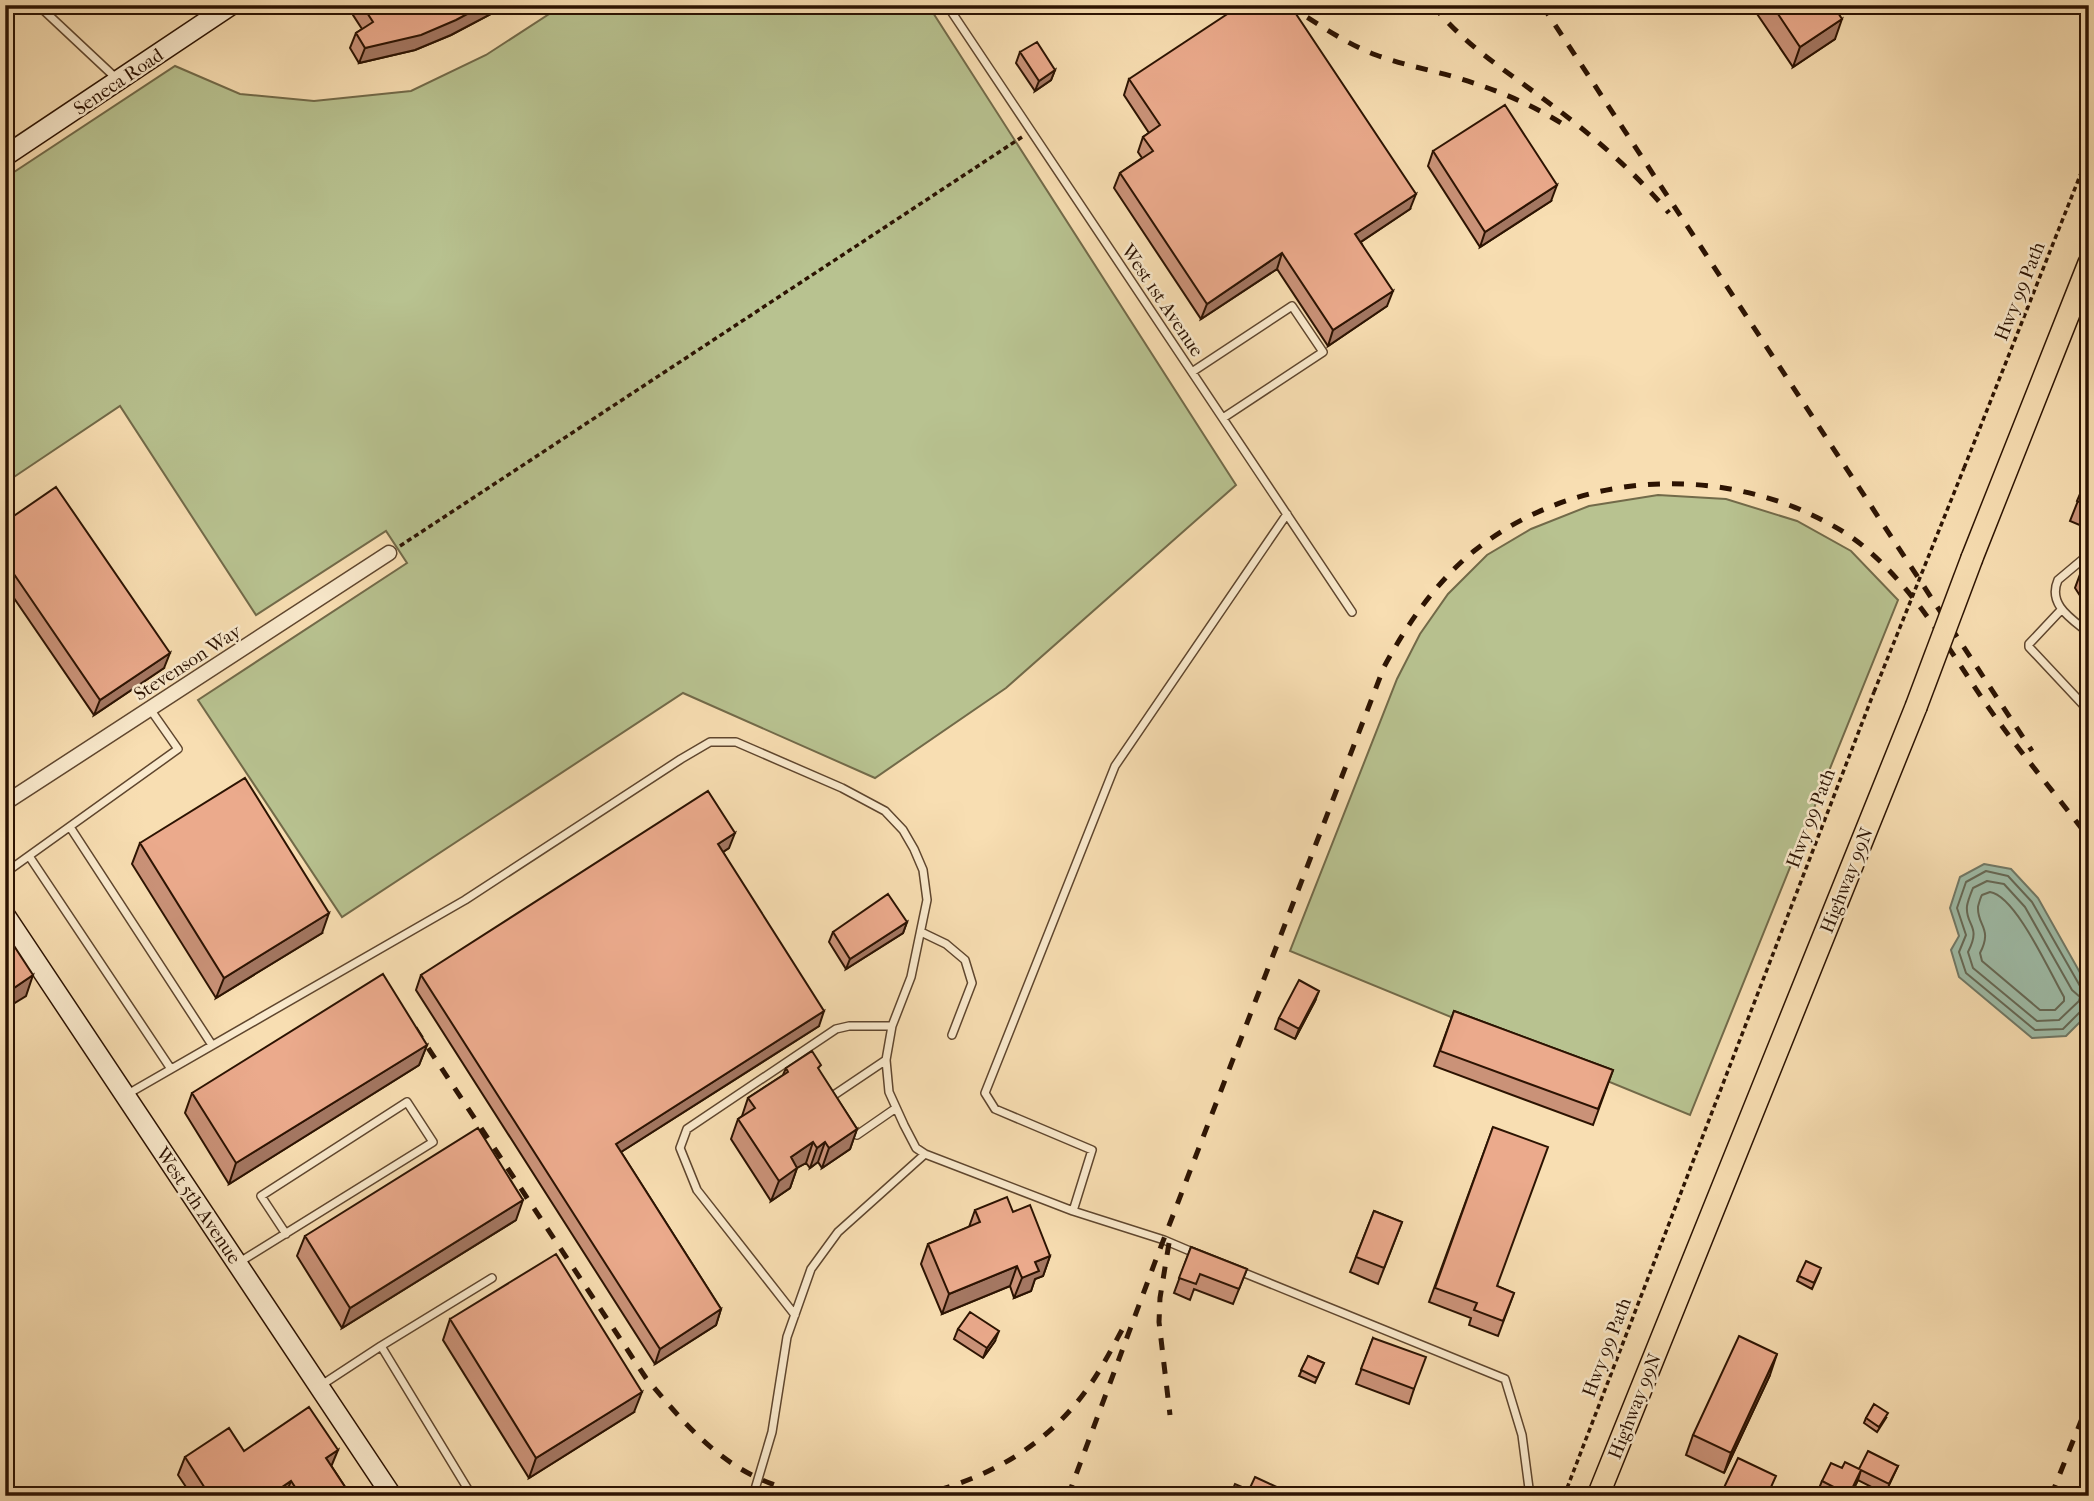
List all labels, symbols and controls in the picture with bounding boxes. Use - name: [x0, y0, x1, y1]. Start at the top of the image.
- street label: Seneca Road: [70, 44, 168, 120]
- street label: West 1st Avenue: [1116, 239, 1208, 361]
- street label: Hwy 99 Path: [1990, 239, 2050, 344]
- street label: Stevenson Way: [130, 620, 246, 706]
- street label: Hwy 99 Path: [1782, 765, 1840, 871]
- street label: Highway 99N: [1816, 824, 1878, 936]
- street label: West 5th Avenue: [151, 1142, 245, 1268]
- street label: Hwy 99 Path: [1578, 1294, 1636, 1400]
- street label: Highway 99N: [1604, 1350, 1666, 1462]

